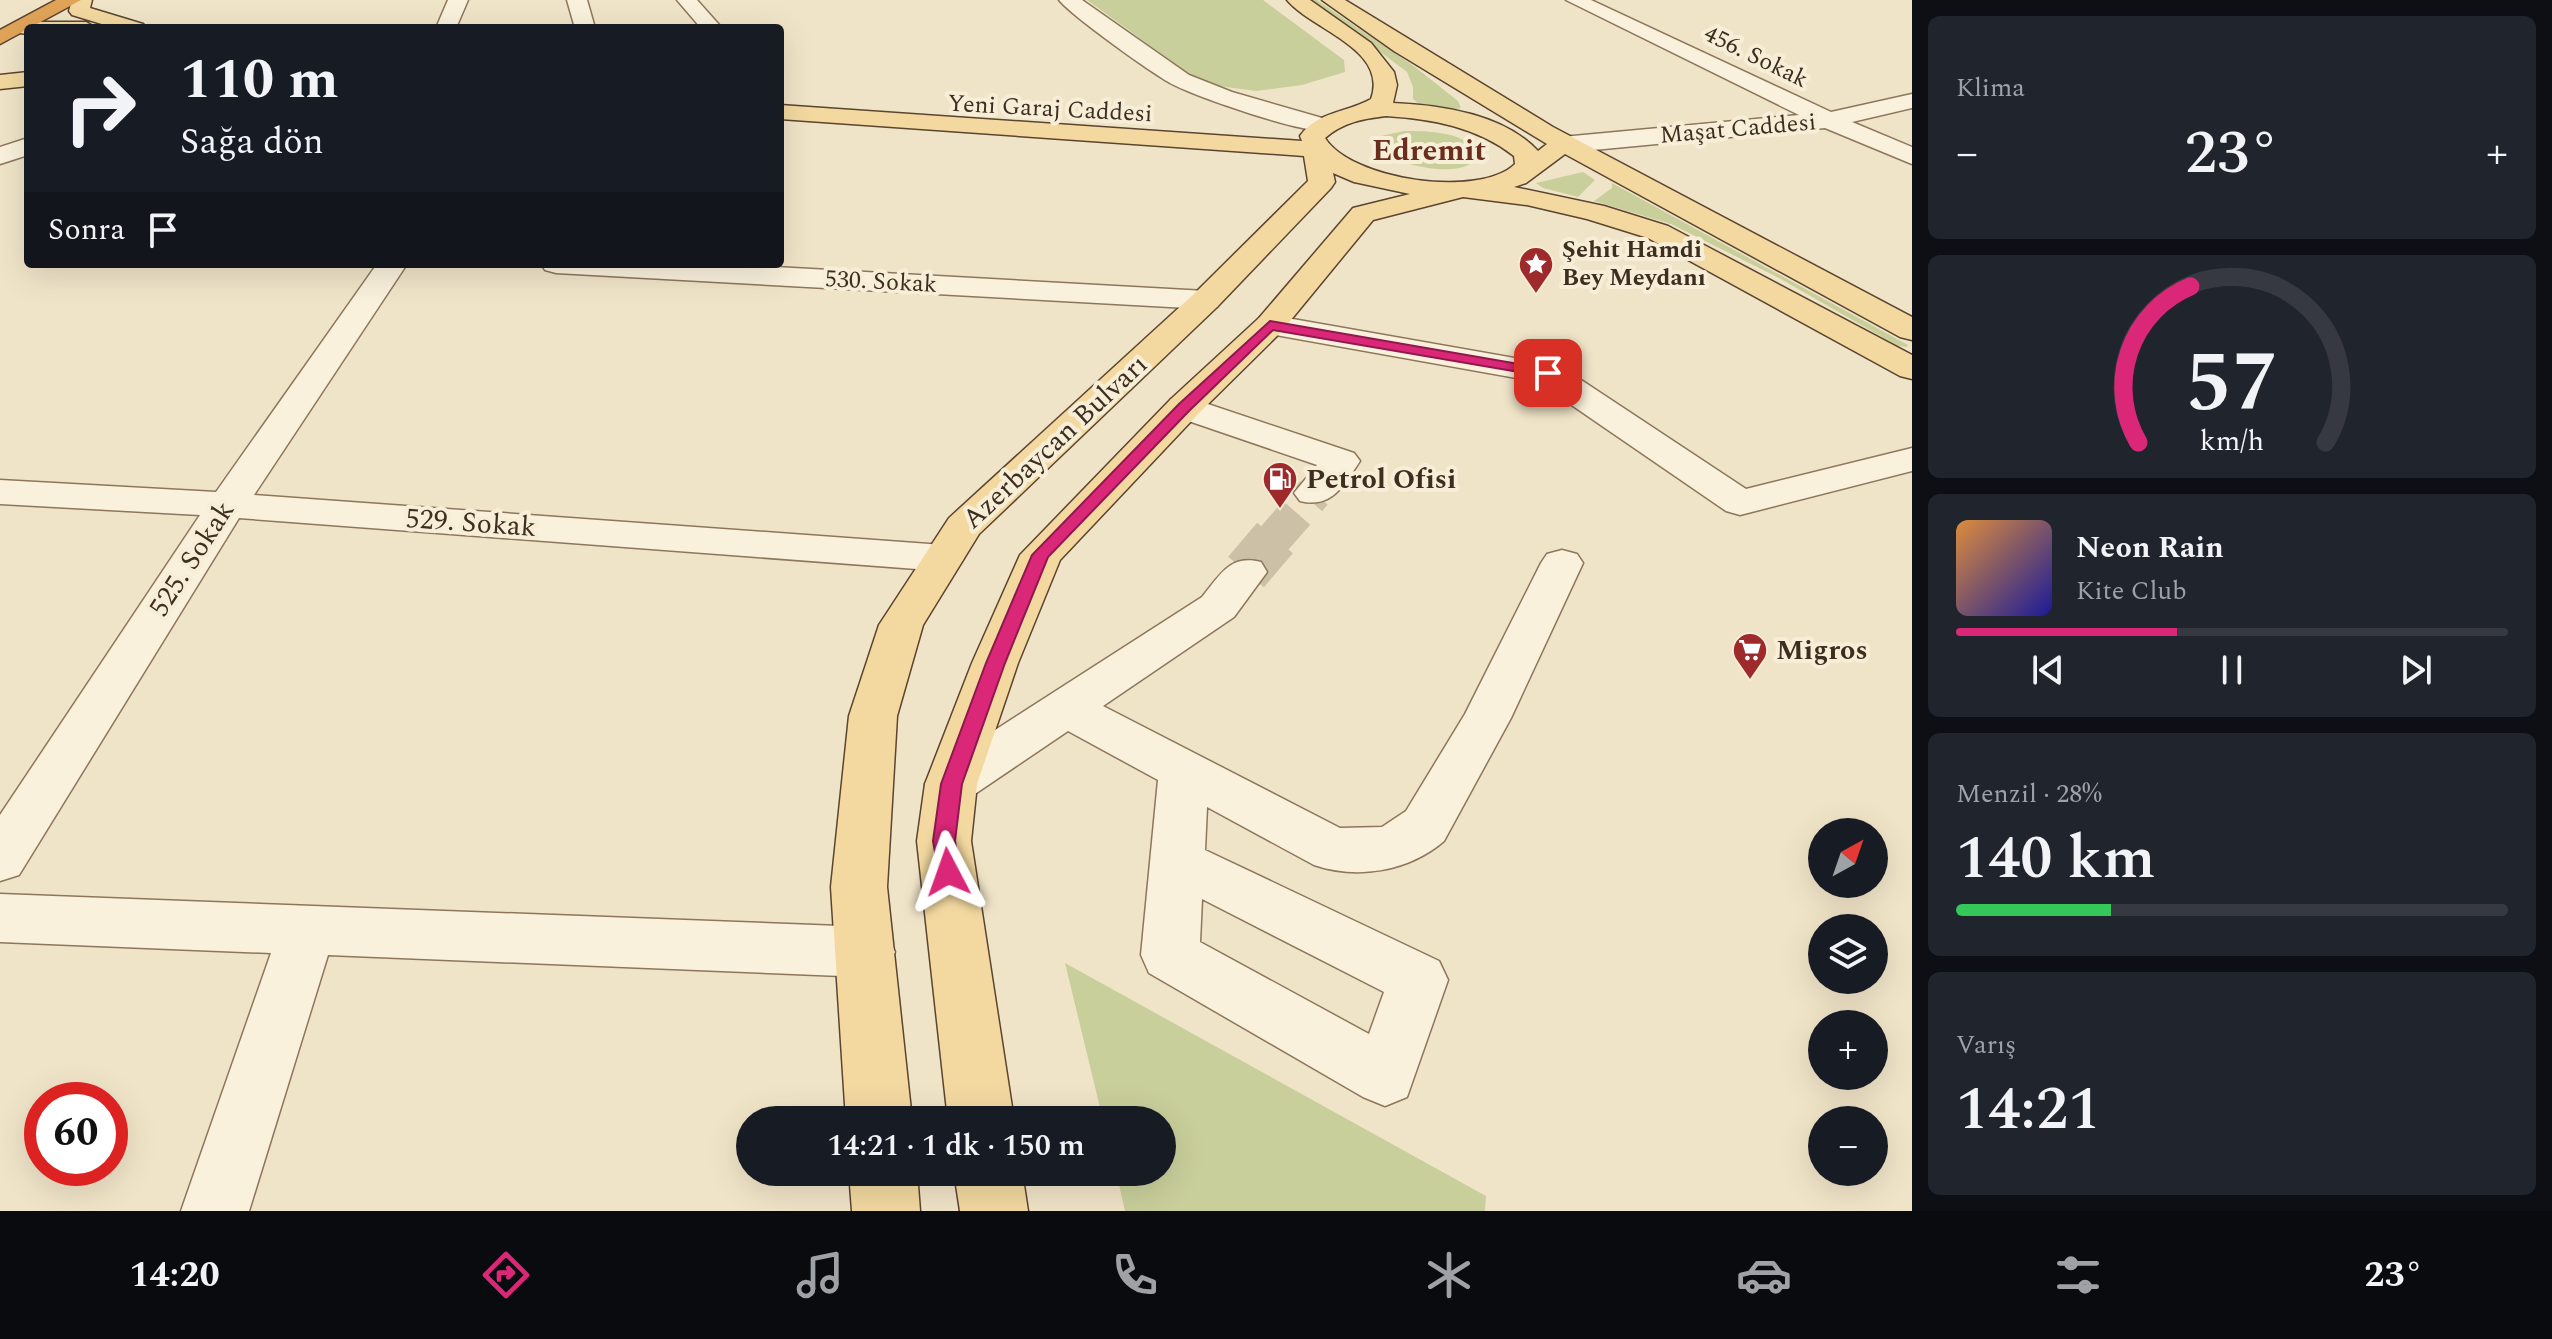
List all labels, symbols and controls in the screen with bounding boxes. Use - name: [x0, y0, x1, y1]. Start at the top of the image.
- street label: 456. Sokak: [1698, 16, 1814, 98]
- text: 110 m: [180, 38, 339, 123]
- icon: right: [48, 56, 152, 160]
- text: Klima: [1956, 68, 2025, 108]
- street label: Yeni Garaj Caddesi: [947, 86, 1153, 132]
- street label: Maşat Caddesi: [1658, 104, 1818, 154]
- text: 23°: [2185, 108, 2279, 200]
- text: Sağa dön: [180, 115, 324, 170]
- text: −: [1956, 120, 1978, 187]
- text: +: [2486, 120, 2508, 187]
- district label: Edremit: [1372, 128, 1486, 174]
- text: Sonra: [48, 207, 125, 253]
- icon: arrive: [141, 208, 185, 252]
- place label: Şehit Hamdi Bey Meydanı: [1562, 232, 1706, 296]
- place icon: Şehit Hamdi Bey Meydanı: [1517, 245, 1555, 295]
- street label: 530. Sokak: [824, 261, 938, 303]
- text: 57: [2185, 320, 2279, 447]
- pin: [1514, 339, 1582, 407]
- street label: Azerbaycan Bulvarı: [952, 344, 1158, 540]
- icon: arrive: [1526, 351, 1570, 395]
- text: km/h: [2200, 420, 2264, 463]
- place label: Petrol Ofisi: [1306, 458, 1456, 501]
- fuel station icon: Petrol Ofisi: [1261, 460, 1299, 510]
- street label: 525. Sokak: [138, 492, 246, 626]
- street label: 529. Sokak: [404, 497, 538, 549]
- text: Neon Rain: [2076, 525, 2224, 571]
- text: Kite Club: [2076, 571, 2187, 611]
- place label: Migros: [1776, 629, 1868, 672]
- supermarket icon: Migros: [1731, 631, 1769, 681]
- icon: previous: [2026, 648, 2070, 692]
- icon: pause: [2210, 648, 2254, 692]
- icon: next: [2394, 648, 2438, 692]
- text: Menzil · 28%: [1956, 774, 2102, 814]
- text: 140 km: [1956, 813, 2156, 905]
- north arrow: [1808, 818, 1888, 898]
- map controls: [1808, 818, 1888, 1186]
- position arrow: [906, 830, 990, 914]
- button: layers: [1808, 914, 1888, 994]
- button: +: [1808, 1010, 1888, 1090]
- text: Varış: [1956, 1025, 2016, 1065]
- text: 14:21: [1956, 1064, 2100, 1156]
- speed limit sign: 60: [24, 1082, 128, 1186]
- button: −: [1808, 1106, 1888, 1186]
- text: 14:21 · 1 dk · 150 m: [827, 1123, 1085, 1169]
- icon: directions: [478, 1247, 534, 1303]
- icon: music: [792, 1247, 848, 1303]
- icon: phone: [1107, 1247, 1163, 1303]
- icon: climate: [1421, 1247, 1477, 1303]
- icon: car: [1736, 1247, 1792, 1303]
- icon: filters: [2050, 1247, 2106, 1303]
- text: 14:20: [129, 1248, 220, 1303]
- text: 23°: [2364, 1248, 2423, 1303]

